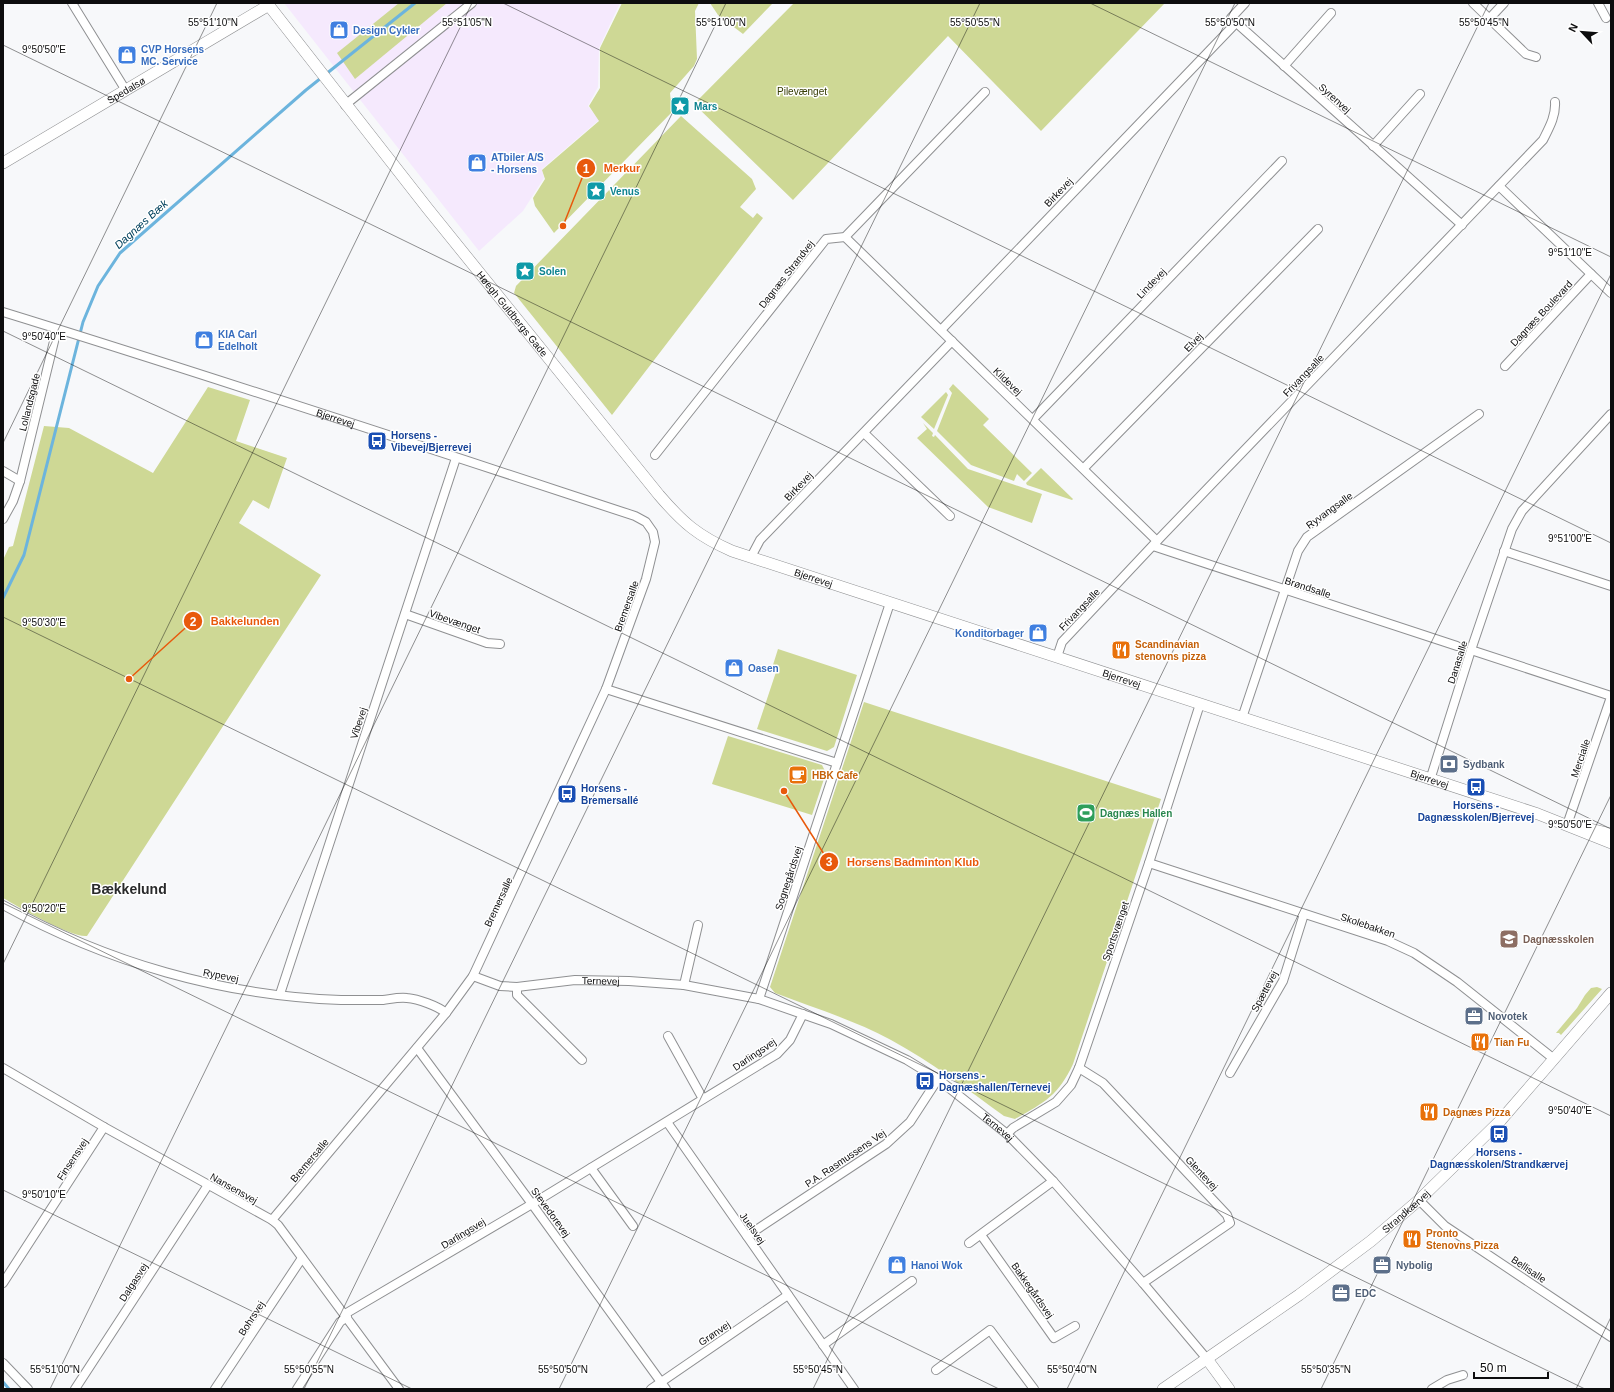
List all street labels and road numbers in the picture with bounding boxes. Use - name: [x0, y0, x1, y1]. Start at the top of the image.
- street label: Spedalsø: [105, 75, 147, 106]
- street label: Syrenvej: [1317, 81, 1353, 115]
- street label: Birkevej: [1042, 176, 1075, 209]
- street label: Dagnæs Strandvej: [757, 238, 816, 310]
- street label: Lindevej: [1134, 266, 1168, 301]
- street label: Høegh Guldbergs Gade: [474, 269, 550, 359]
- street label: Dagnæs Boulevard: [1508, 278, 1575, 348]
- street label: Elvej: [1182, 331, 1205, 354]
- street label: Frivangsalle: [1281, 352, 1326, 399]
- street label: Kildevej: [991, 365, 1024, 397]
- street label: Lollandsgade: [17, 372, 42, 432]
- street label: Bjerrevej: [315, 407, 356, 430]
- street label: Birkevej: [782, 470, 815, 503]
- street label: Ryvangsalle: [1304, 490, 1355, 531]
- street label: Bjerrevej: [793, 567, 834, 589]
- street label: Brøndsalle: [1283, 575, 1333, 600]
- street label: Bremersalle: [612, 579, 641, 633]
- street label: Frivangsalle: [1057, 586, 1102, 633]
- street label: Vibevænget: [428, 608, 482, 635]
- street label: Danasalle: [1445, 639, 1470, 685]
- street label: Bjerrevej: [1101, 667, 1142, 690]
- street label: Vibevej: [348, 706, 369, 740]
- street label: Mercialle: [1569, 737, 1592, 779]
- street label: Bjerrevej: [1409, 768, 1450, 790]
- street label: Sognegårdsvej: [773, 845, 804, 912]
- street label: Bremersalle: [482, 875, 515, 929]
- street label: Sportsvænget: [1100, 900, 1131, 962]
- street label: Skolebakken: [1339, 911, 1397, 940]
- street label: Rypevej: [202, 967, 240, 984]
- street label: Spættevej: [1249, 969, 1280, 1014]
- street label: Ternevej: [582, 975, 620, 987]
- street label: Darlingsvej: [731, 1036, 778, 1073]
- street label: Ternevej: [979, 1111, 1016, 1143]
- street label: P.A. Rasmussens Vej: [803, 1127, 888, 1190]
- street label: Finsensvej: [55, 1136, 90, 1182]
- street label: Bremersalle: [288, 1136, 331, 1184]
- street label: Glentevej: [1183, 1154, 1220, 1193]
- street label: Nansensvej: [208, 1171, 259, 1206]
- street label: Stevedorevej: [529, 1185, 572, 1239]
- street label: Strandkærvej: [1380, 1188, 1432, 1235]
- street label: Juelsvej: [738, 1210, 767, 1246]
- street label: Darlingsvej: [439, 1216, 487, 1251]
- street label: Bellisalle: [1509, 1254, 1549, 1285]
- street label: Bakkegårdsvej: [1009, 1260, 1056, 1320]
- street label: Dalgasvej: [117, 1261, 150, 1304]
- street label: Bohrsvej: [236, 1299, 267, 1338]
- street label: Grønvej: [696, 1319, 732, 1348]

